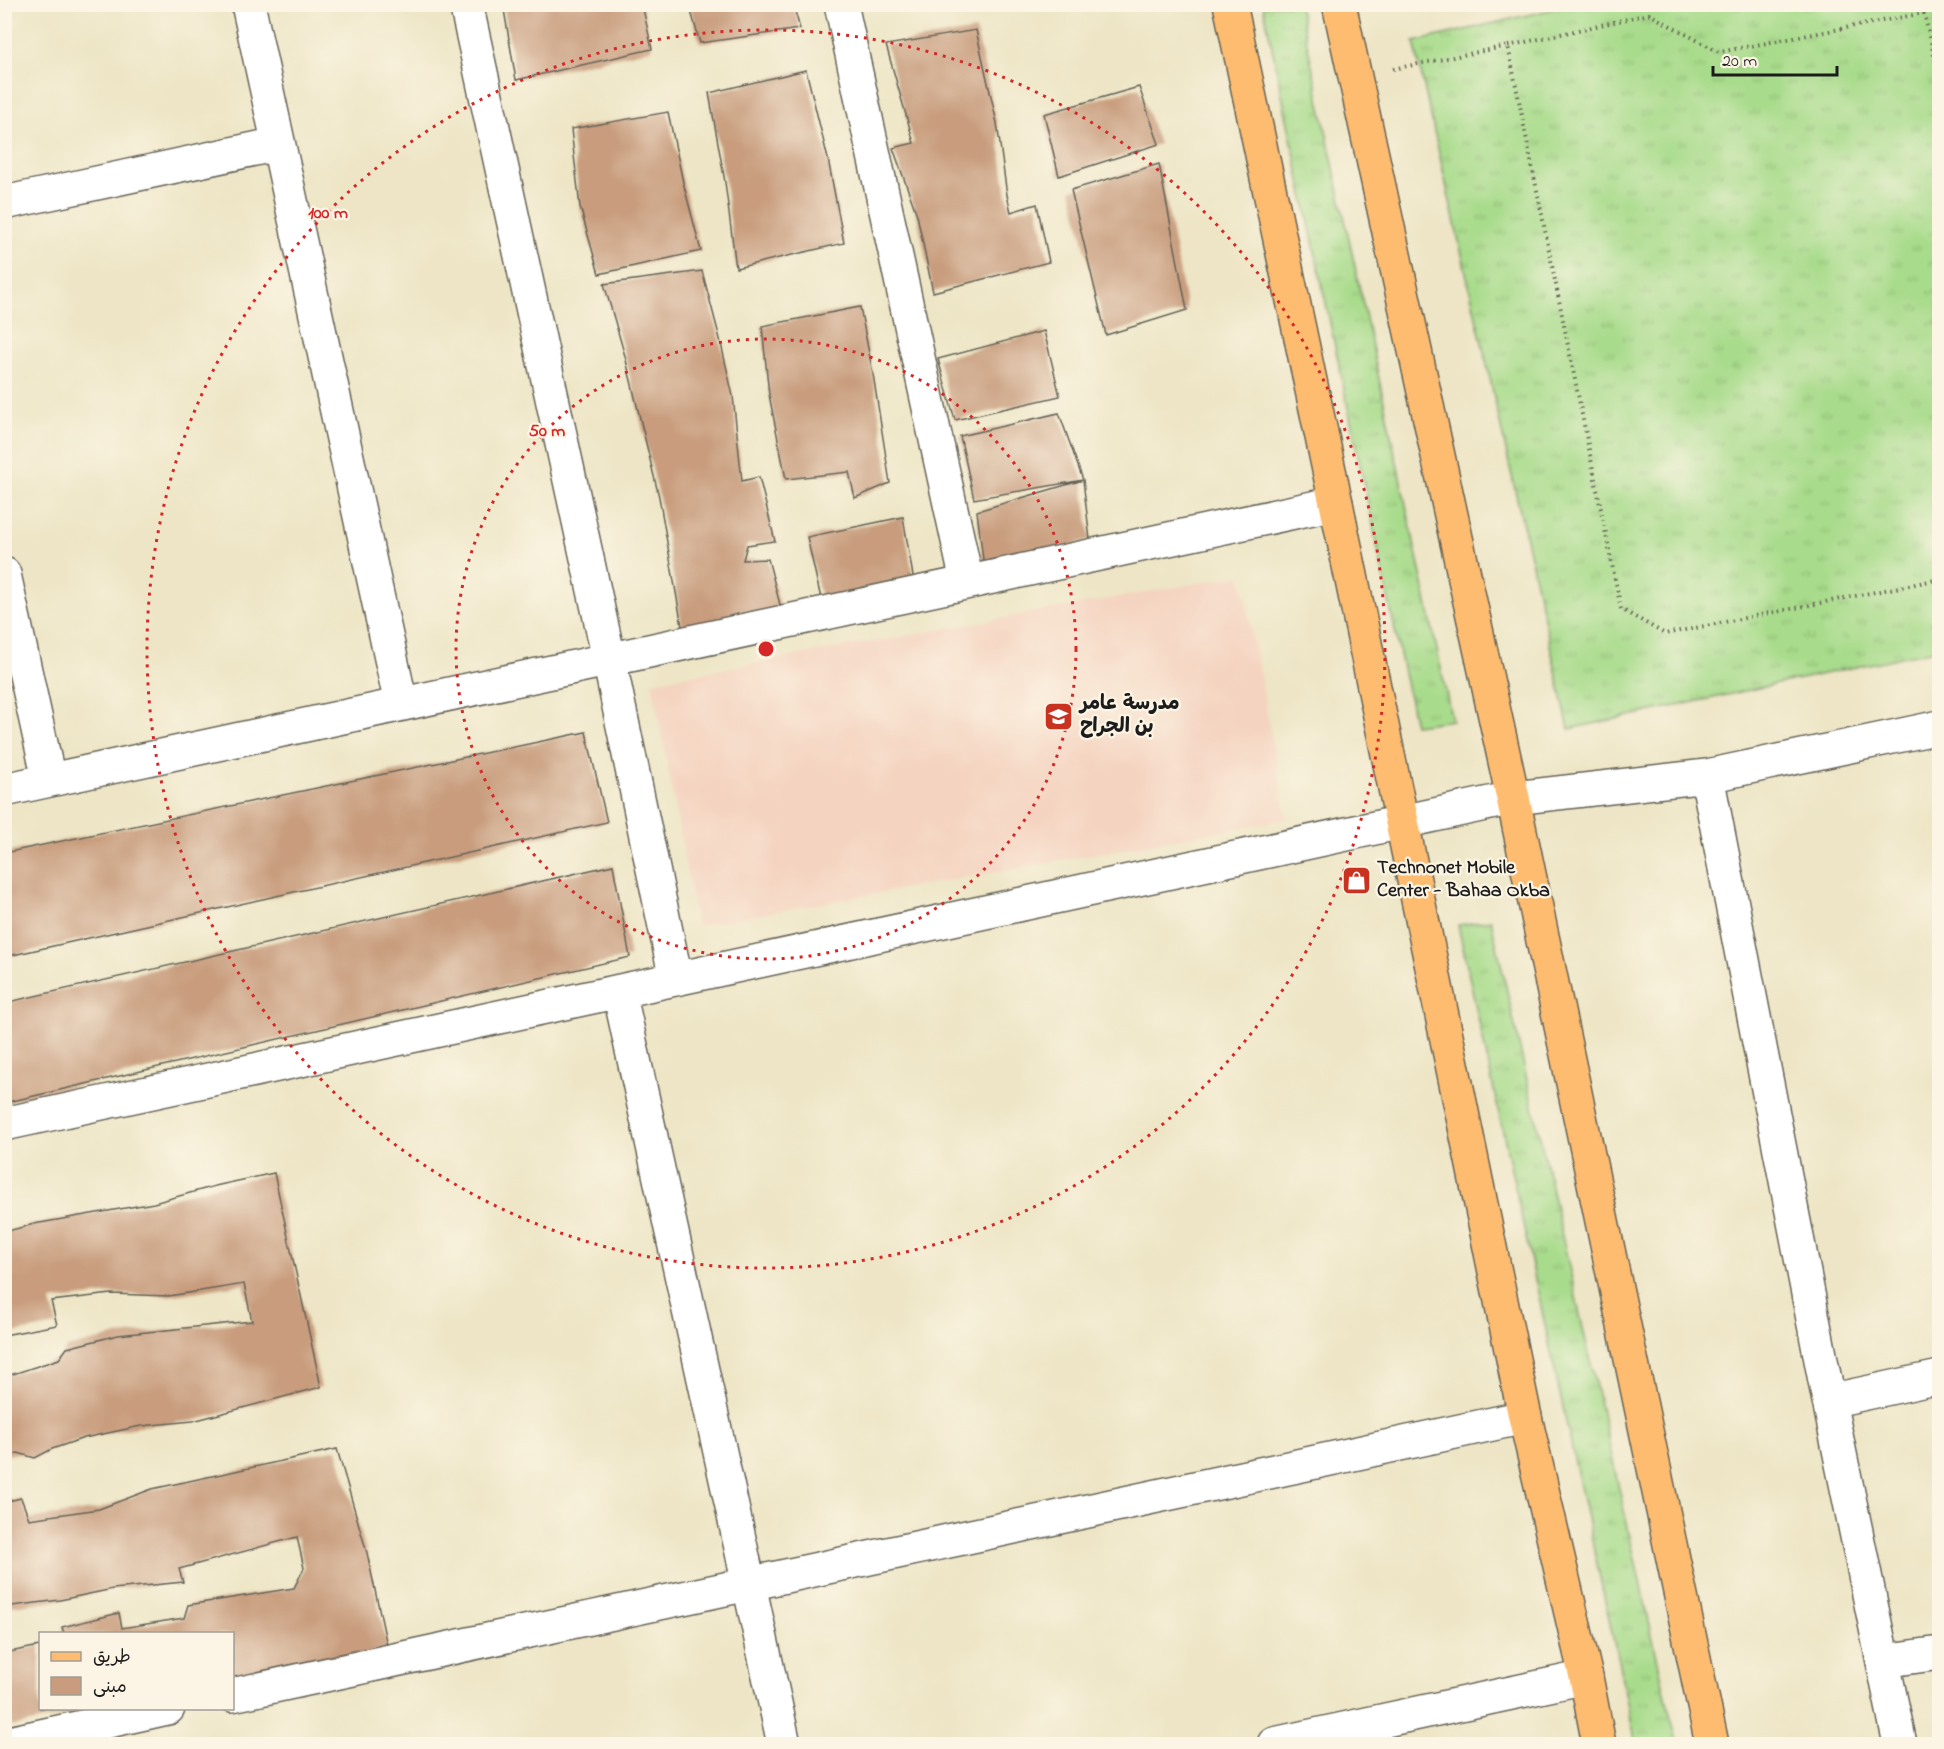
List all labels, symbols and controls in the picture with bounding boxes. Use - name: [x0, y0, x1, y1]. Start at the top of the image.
- scale bar: [1713, 39, 1838, 77]
- text: 20 m: [1722, 49, 1757, 75]
- text: 100 m: [308, 201, 348, 227]
- text: 50 m: [529, 419, 565, 445]
- centre of rings: [756, 639, 776, 659]
- place label: مدرسة عامر بن الجراح: [1078, 690, 1180, 742]
- school or university icon: مدرسة عامر بن الجراح: [1043, 700, 1075, 732]
- place label: Technonet Mobile Center - Bahaa Okba: [1377, 854, 1550, 906]
- shop icon: Technonet Mobile Center - Bahaa Okba: [1340, 864, 1372, 896]
- legend: [39, 1632, 234, 1710]
- text: طريق: [93, 1645, 131, 1671]
- text: مبنى: [93, 1675, 127, 1701]

